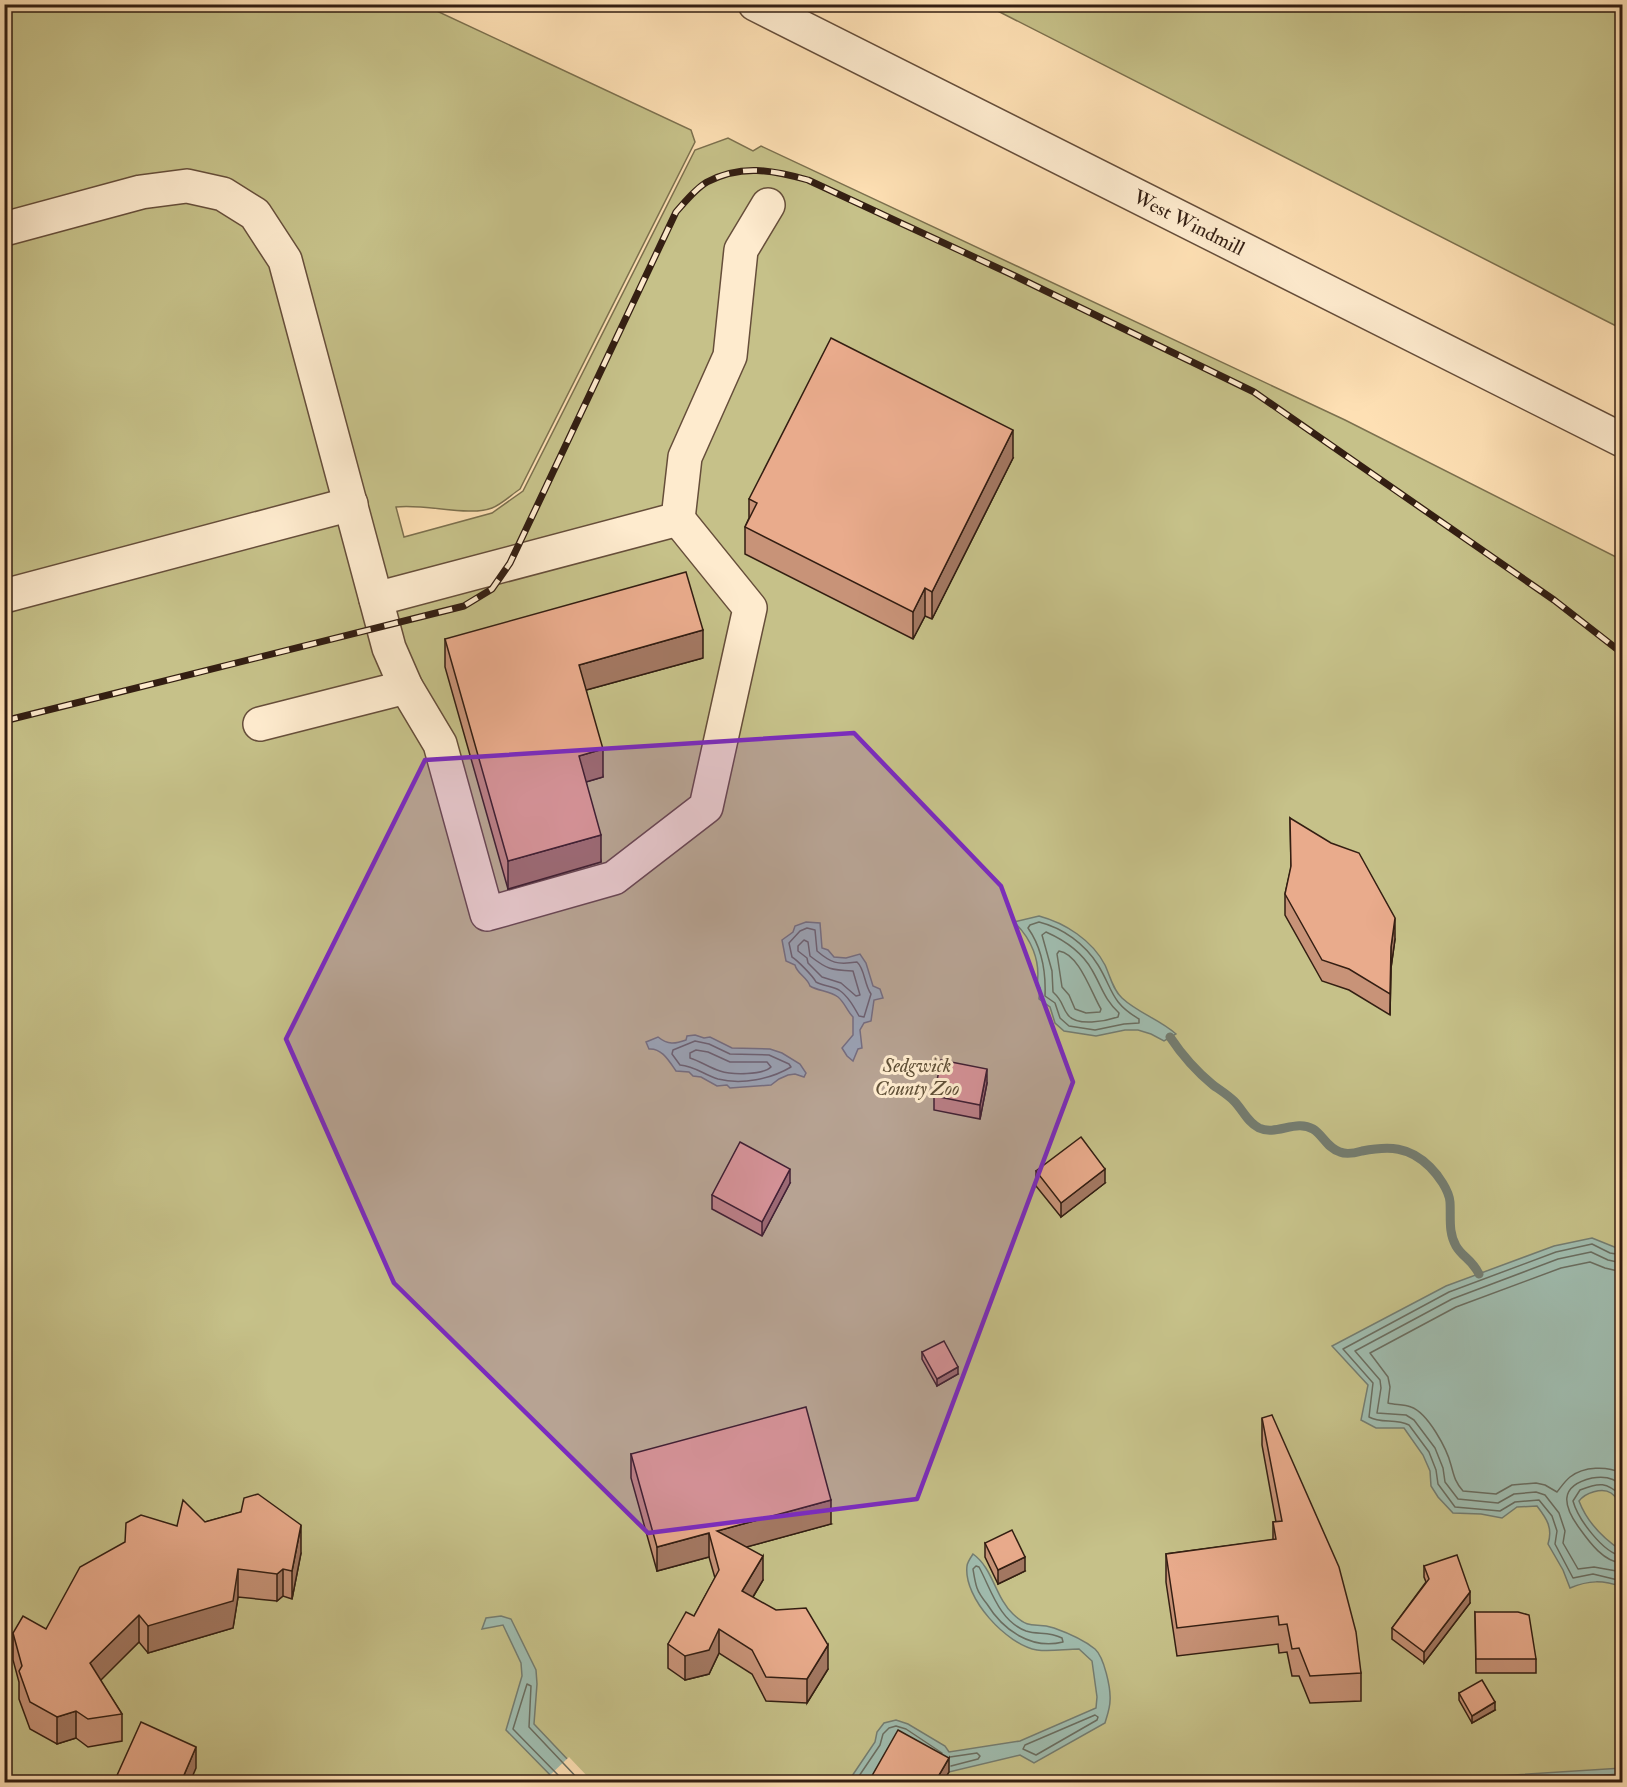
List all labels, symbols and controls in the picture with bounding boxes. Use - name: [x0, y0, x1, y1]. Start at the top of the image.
- street label: West Windmill: [1128, 184, 1249, 261]
- park label: Sedgwick County Zoo: [875, 1053, 959, 1101]

